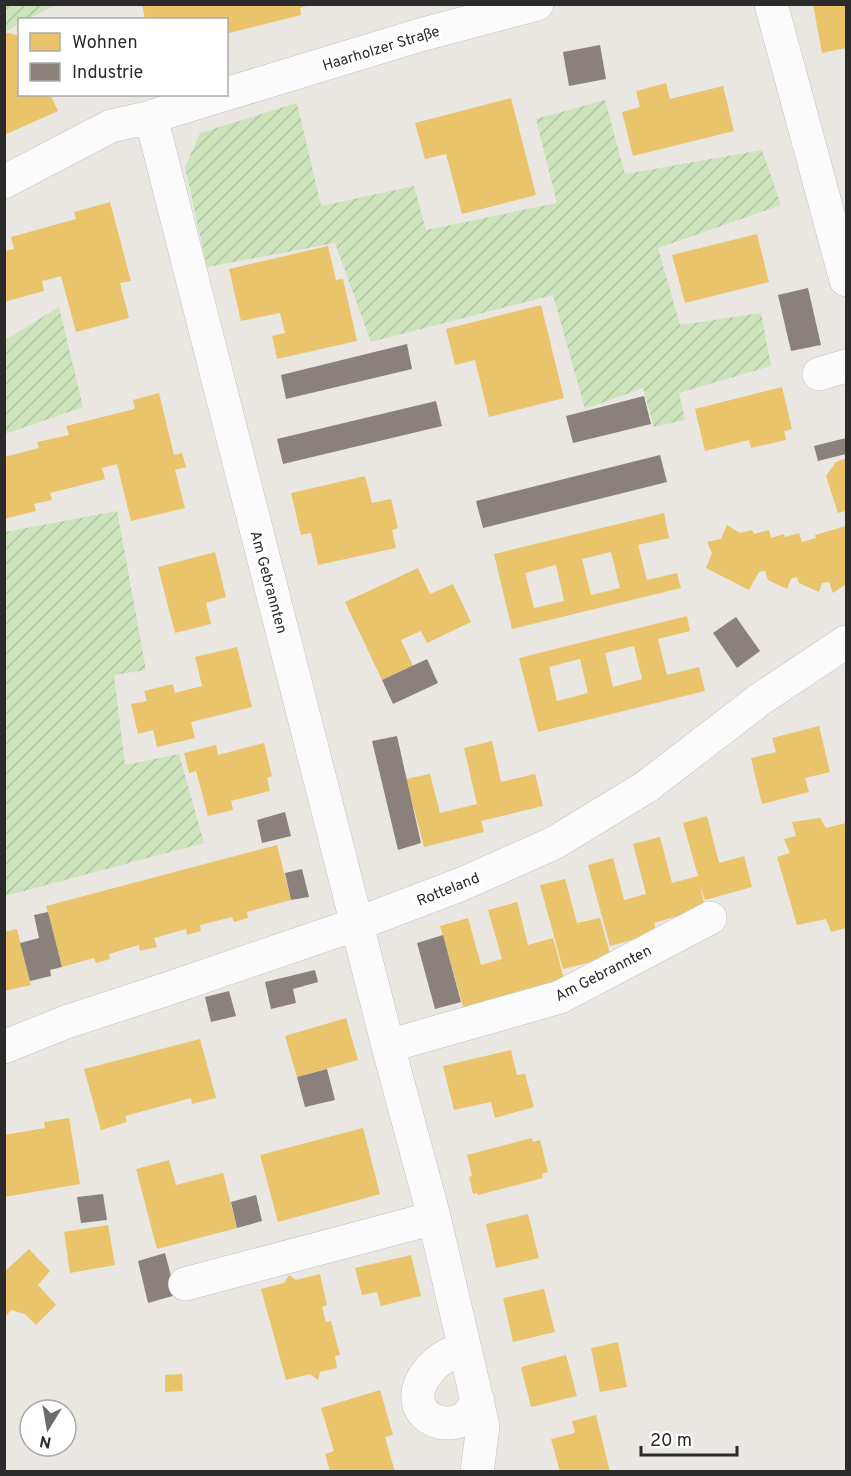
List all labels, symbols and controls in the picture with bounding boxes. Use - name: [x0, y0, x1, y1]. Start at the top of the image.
- legend: [18, 18, 228, 96]
- street label: Haarholzer Straße: [321, 23, 442, 76]
- text: Wohnen: [72, 32, 138, 55]
- text: Industrie: [72, 62, 143, 85]
- street label: Am Gebrannten: [245, 529, 290, 636]
- street label: Rotteland: [414, 869, 483, 912]
- street label: Am Gebrannten: [552, 942, 655, 1007]
- north arrow: [18, 1398, 78, 1458]
- scale bar: [641, 1419, 737, 1457]
- text: N: [38, 1430, 53, 1452]
- text: 20 m: [650, 1430, 692, 1453]

